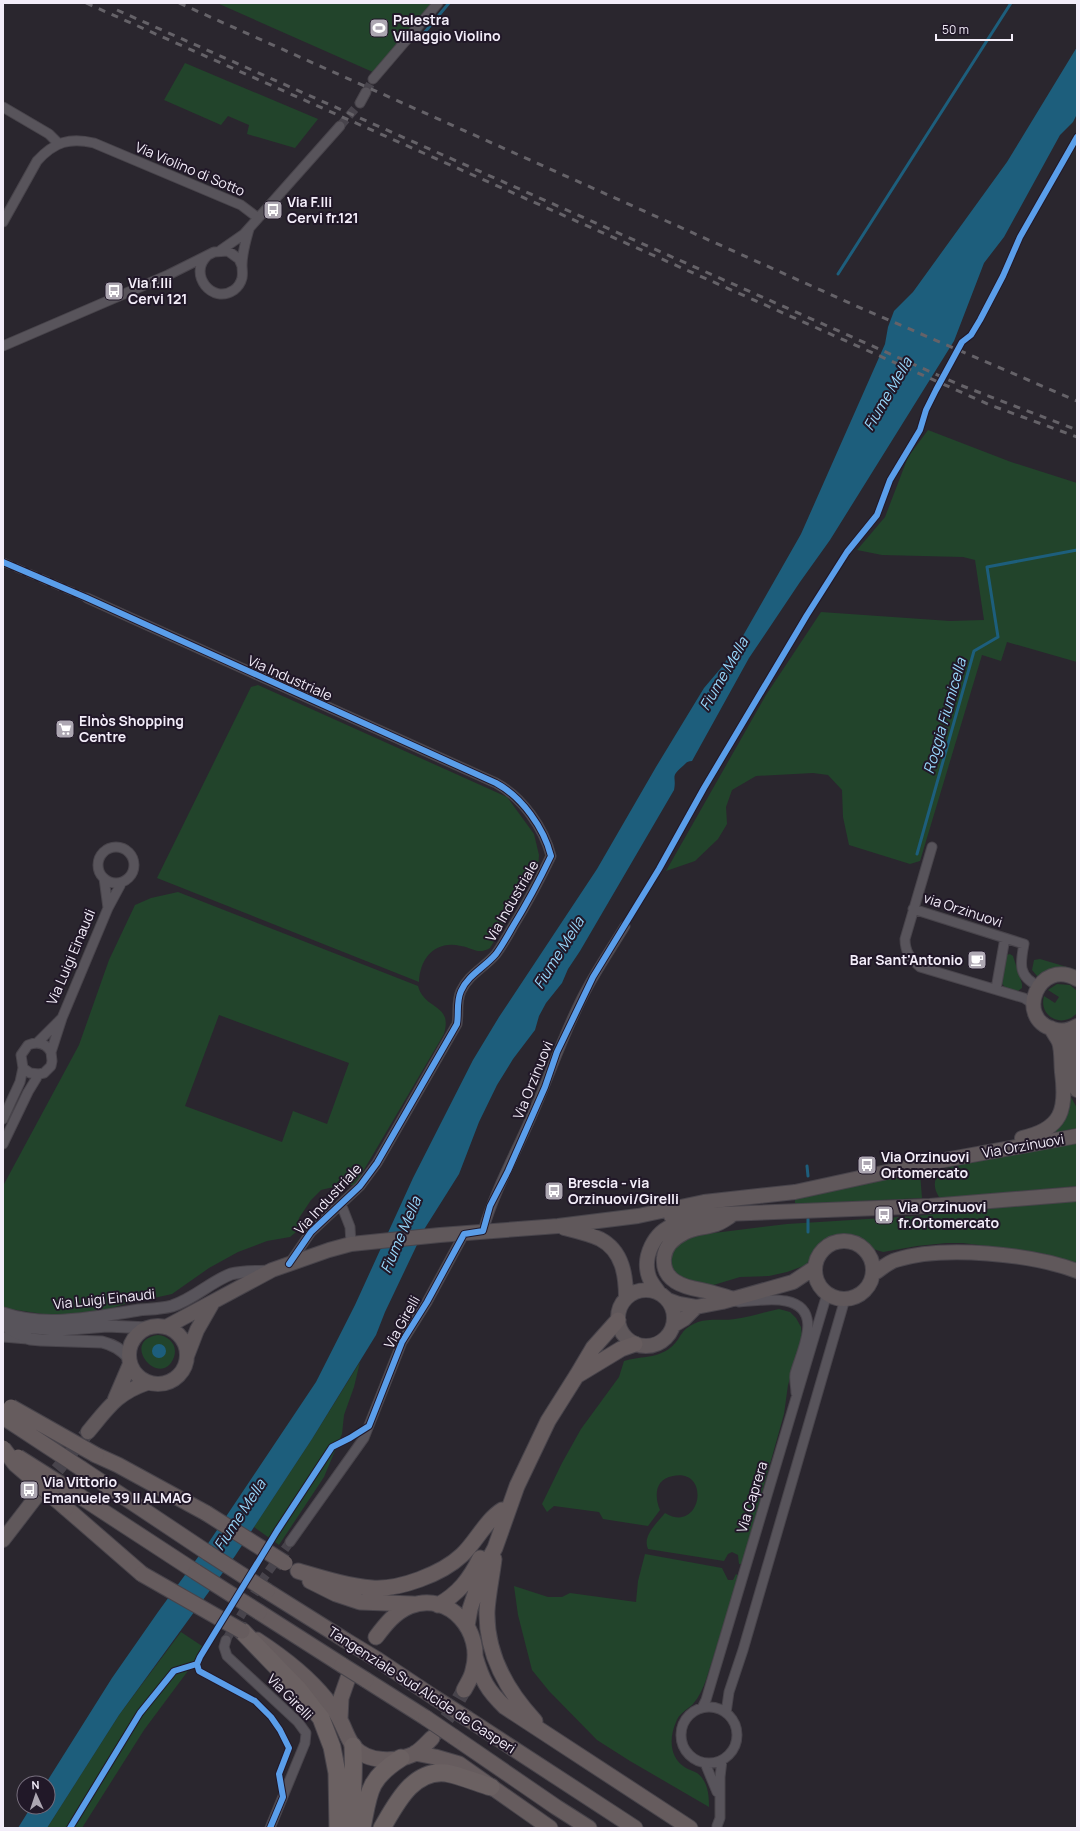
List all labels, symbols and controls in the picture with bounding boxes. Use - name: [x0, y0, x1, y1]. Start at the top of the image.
- place label: Palestra Villaggio Violino: [393, 10, 501, 45]
- scale bar: [936, 16, 1012, 42]
- sports icon: Palestra Villaggio Violino: [368, 17, 390, 39]
- text: 50 m: [942, 21, 969, 38]
- street label: Via Violino di Sotto: [132, 137, 248, 200]
- place label: Via F.lli Cervi fr.121: [287, 192, 359, 227]
- bus stop icon: Via F.lli Cervi fr.121: [262, 199, 284, 221]
- place label: Via f.lli Cervi 121: [128, 273, 187, 308]
- bus stop icon: Via f.lli Cervi 121: [103, 280, 125, 302]
- water label: Fiume Mella: [858, 353, 917, 434]
- water label: Fiume Mella: [694, 633, 753, 714]
- street label: Via Industriale: [245, 650, 335, 705]
- water label: Roggia Fiumicella: [918, 655, 971, 776]
- place label: Elnòs Shopping Centre: [79, 711, 184, 746]
- supermarket icon: Elnòs Shopping Centre: [54, 718, 76, 740]
- street label: Via Industriale: [481, 857, 542, 945]
- street label: via Orzinuovi: [921, 888, 1005, 931]
- street label: Via Luigi Einaudi: [42, 906, 99, 1008]
- water label: Fiume Mella: [528, 912, 589, 993]
- cafe icon: Bar Sant'Antonio: [966, 949, 988, 971]
- place label: Bar Sant'Antonio: [850, 950, 963, 969]
- street label: Via Orzinuovi: [508, 1038, 557, 1122]
- street label: Via Orzinuovi: [980, 1129, 1065, 1162]
- place label: Via Orzinuovi Ortomercato: [881, 1147, 970, 1182]
- bus stop icon: Via Orzinuovi Ortomercato: [856, 1154, 878, 1176]
- street label: Via Industriale: [290, 1159, 366, 1238]
- place label: Brescia - via Orzinuovi/Girelli: [568, 1173, 679, 1208]
- bus stop icon: Brescia - via Orzinuovi/Girelli: [543, 1180, 565, 1202]
- water label: Fiume Mella: [375, 1193, 426, 1276]
- place label: Via Orzinuovi fr.Ortomercato: [898, 1197, 999, 1232]
- bus stop icon: Via Orzinuovi fr.Ortomercato: [873, 1204, 895, 1226]
- street label: Via Luigi Einaudi: [52, 1284, 156, 1313]
- street label: Via Girelli: [379, 1292, 424, 1352]
- street label: Via Caprera: [732, 1459, 771, 1535]
- place label: Via Vittorio Emanuele 39 II ALMAG: [43, 1472, 191, 1507]
- water label: Fiume Mella: [209, 1474, 271, 1554]
- bus stop icon: Via Vittorio Emanuele 39 II ALMAG: [18, 1479, 40, 1501]
- street label: Tangenziale Sud Alcide de Gasperi: [325, 1622, 520, 1757]
- street label: Via Girelli: [263, 1669, 318, 1724]
- north arrow: [16, 1775, 56, 1815]
- text: N: [31, 1777, 40, 1792]

